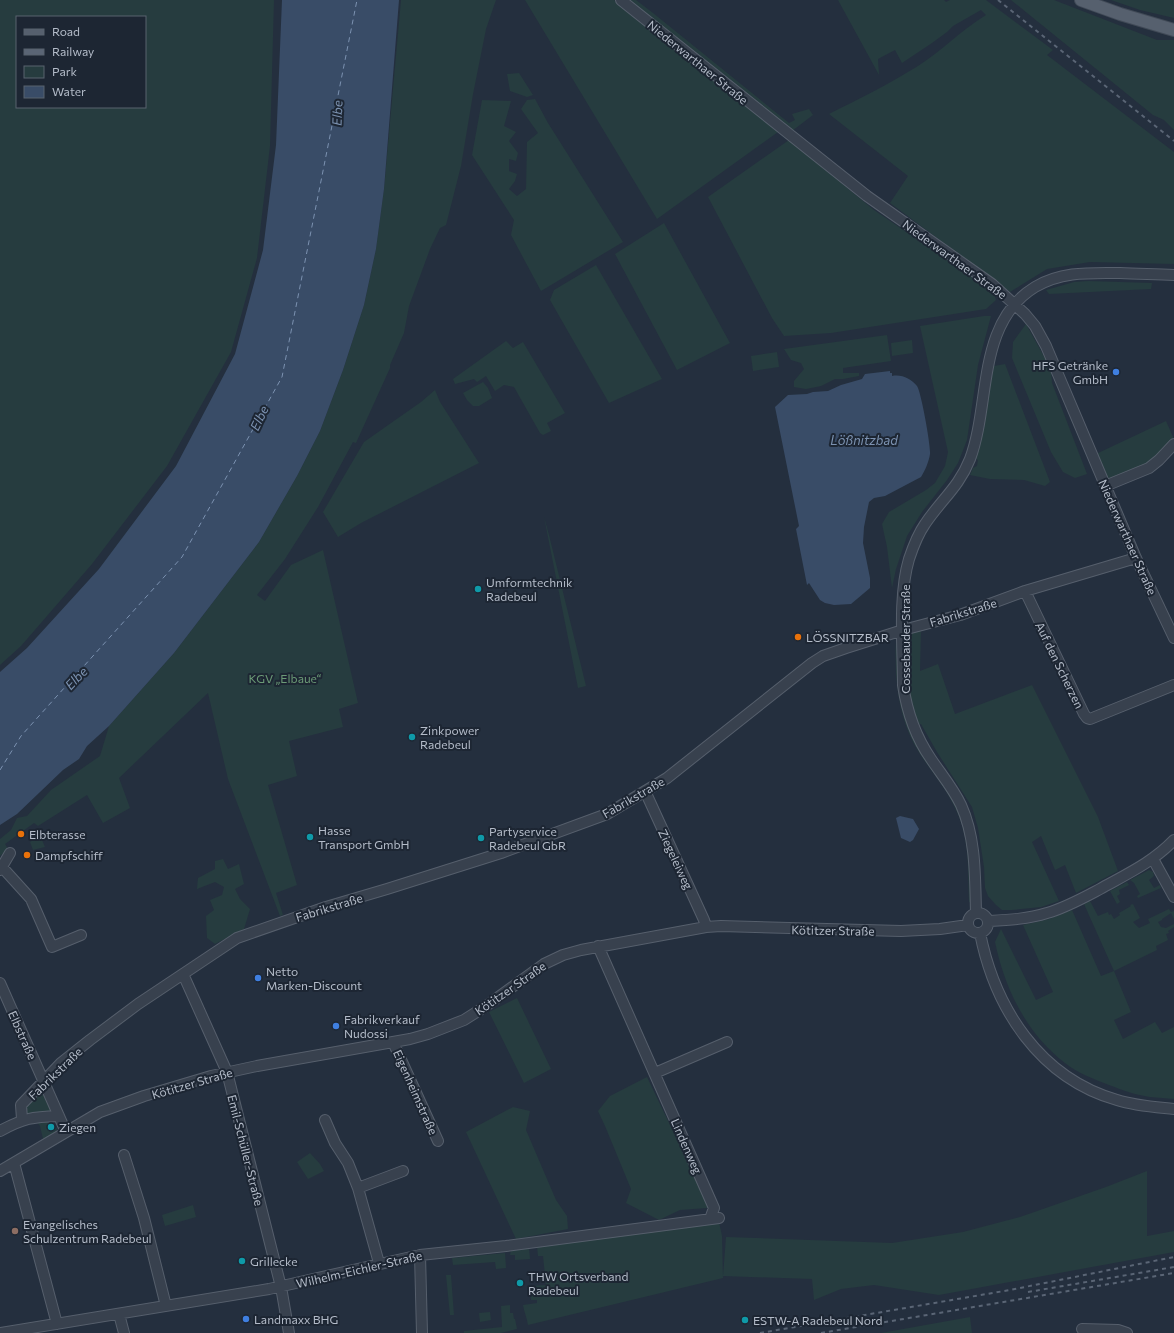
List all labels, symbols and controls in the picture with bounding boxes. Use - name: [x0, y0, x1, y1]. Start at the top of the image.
- legend: [16, 16, 146, 108]
- street label: Niederwarthaer Straße: [645, 17, 751, 107]
- text: Road: [52, 24, 80, 38]
- text: Railway: [52, 44, 94, 58]
- text: Park: [52, 64, 78, 78]
- text: Water: [52, 84, 86, 98]
- water label: Elbe: [329, 100, 345, 126]
- street label: Niederwarthaer Straße: [900, 217, 1010, 301]
- place label: HFS Getränke GmbH: [1032, 358, 1108, 386]
- marker: HFS Getränke GmbH: [1111, 367, 1121, 377]
- water label: Elbe: [246, 403, 272, 433]
- water label: Lößnitzbad: [830, 432, 898, 448]
- street label: Niederwarthaer Straße: [1096, 477, 1160, 597]
- place label: Umformtechnik Radebeul: [486, 575, 573, 603]
- marker: Umformtechnik Radebeul: [473, 584, 483, 594]
- street label: Cossebauder Straße: [898, 584, 912, 694]
- street label: Fabrikstraße: [928, 595, 998, 629]
- street label: Auf den Scherzen: [1033, 619, 1087, 711]
- place label: LÖSSNITZBAR: [806, 630, 889, 644]
- marker: LÖSSNITZBAR: [793, 632, 803, 642]
- water label: Elbe: [61, 663, 91, 693]
- park label: KGV „Elbaue“: [249, 671, 322, 685]
- place label: Zinkpower Radebeul: [420, 723, 479, 751]
- marker: Zinkpower Radebeul: [407, 732, 417, 742]
- street label: Fabrikstraße: [599, 774, 667, 820]
- place label: Hasse Transport GmbH: [318, 823, 410, 851]
- place label: Partyservice Radebeul GbR: [489, 824, 566, 852]
- place label: Elbterasse: [29, 827, 86, 841]
- street label: Ziegeleiweg: [656, 827, 696, 892]
- marker: Elbterasse: [16, 829, 26, 839]
- marker: Hasse Transport GmbH: [305, 832, 315, 842]
- marker: Partyservice Radebeul GbR: [476, 833, 486, 843]
- place label: Dampfschiff: [35, 848, 104, 862]
- marker: Dampfschiff: [22, 850, 32, 860]
- street label: Fabrikstraße: [294, 890, 364, 924]
- street label: Kötitzer Straße: [791, 922, 875, 938]
- street label: Kötitzer Straße: [472, 958, 548, 1018]
- place label: Netto Marken-Discount: [266, 964, 362, 992]
- marker: Netto Marken-Discount: [253, 973, 263, 983]
- street label: Elbstraße: [6, 1008, 40, 1062]
- place label: Fabrikverkauf Nudossi: [344, 1012, 420, 1040]
- marker: Fabrikverkauf Nudossi: [331, 1021, 341, 1031]
- street label: Fabrikstraße: [25, 1044, 85, 1102]
- street label: Eigenheimstraße: [391, 1047, 441, 1137]
- street label: Kötitzer Straße: [150, 1065, 234, 1101]
- street label: Emil-Schüller-Straße: [225, 1093, 267, 1207]
- street label: Lindenweg: [669, 1116, 706, 1176]
- place label: Ziegen: [59, 1120, 96, 1134]
- marker: Ziegen: [46, 1122, 56, 1132]
- place label: Evangelisches Schulzentrum Radebeul: [23, 1217, 152, 1245]
- marker: Evangelisches Schulzentrum Radebeul: [10, 1226, 20, 1236]
- street label: Wilhelm-Eichler-Straße: [295, 1248, 423, 1290]
- place label: Grillecke: [250, 1254, 298, 1268]
- marker: Grillecke: [237, 1256, 247, 1266]
- place label: THW Ortsverband Radebeul: [528, 1269, 628, 1297]
- marker: THW Ortsverband Radebeul: [515, 1278, 525, 1288]
- place label: Landmaxx BHG: [254, 1312, 338, 1326]
- place label: ESTW-A Radebeul Nord: [753, 1313, 883, 1327]
- marker: Landmaxx BHG: [241, 1314, 251, 1324]
- marker: ESTW-A Radebeul Nord: [740, 1315, 750, 1325]

